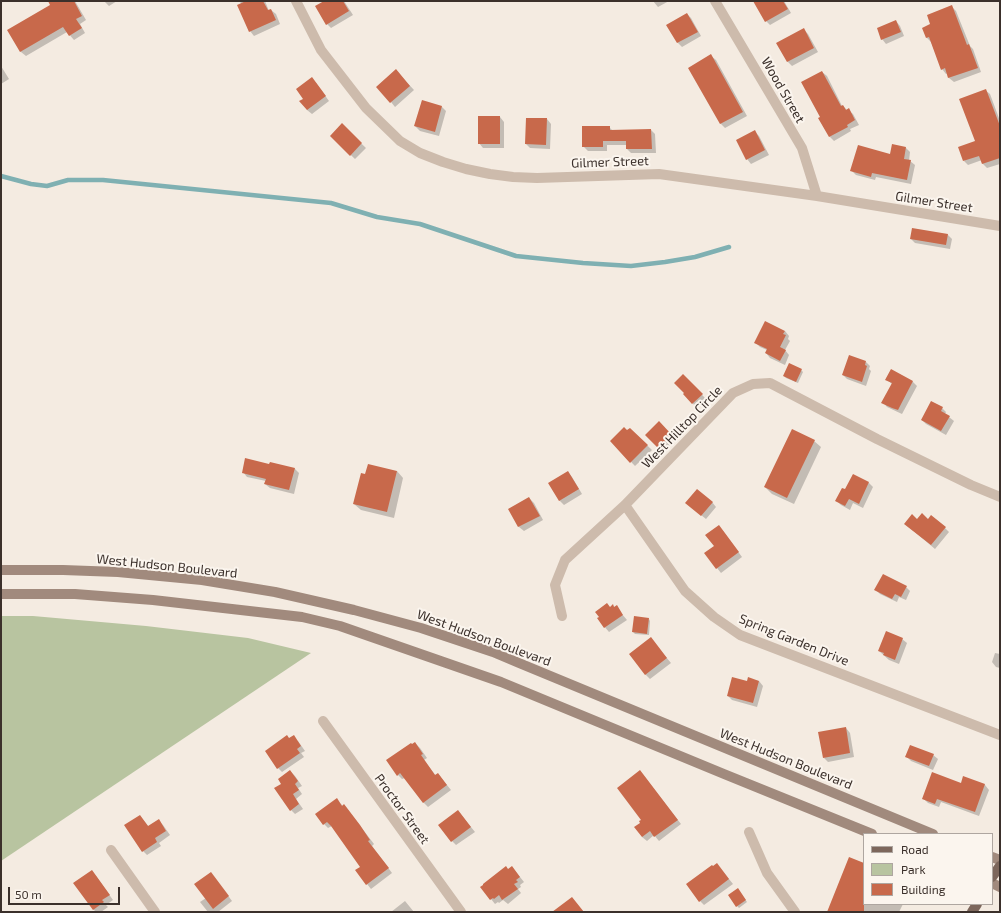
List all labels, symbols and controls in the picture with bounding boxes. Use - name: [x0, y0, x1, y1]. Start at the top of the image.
- street label: Wood Street: [758, 54, 808, 126]
- street label: Gilmer Street: [571, 153, 649, 171]
- street label: Gilmer Street: [894, 188, 974, 216]
- street label: West Hilltop Circle: [639, 382, 725, 472]
- street label: West Hudson Boulevard: [96, 551, 238, 581]
- street label: West Hudson Boulevard: [415, 606, 553, 670]
- street label: Spring Garden Drive: [737, 611, 851, 669]
- street label: West Hudson Boulevard: [717, 725, 855, 793]
- street label: Proctor Street: [371, 771, 433, 847]
- legend: [863, 833, 993, 905]
- text: Road: [901, 842, 929, 856]
- text: Park: [901, 862, 926, 876]
- scale bar: [10, 879, 122, 905]
- text: Building: [901, 882, 945, 896]
- text: 50 m: [15, 887, 42, 901]

